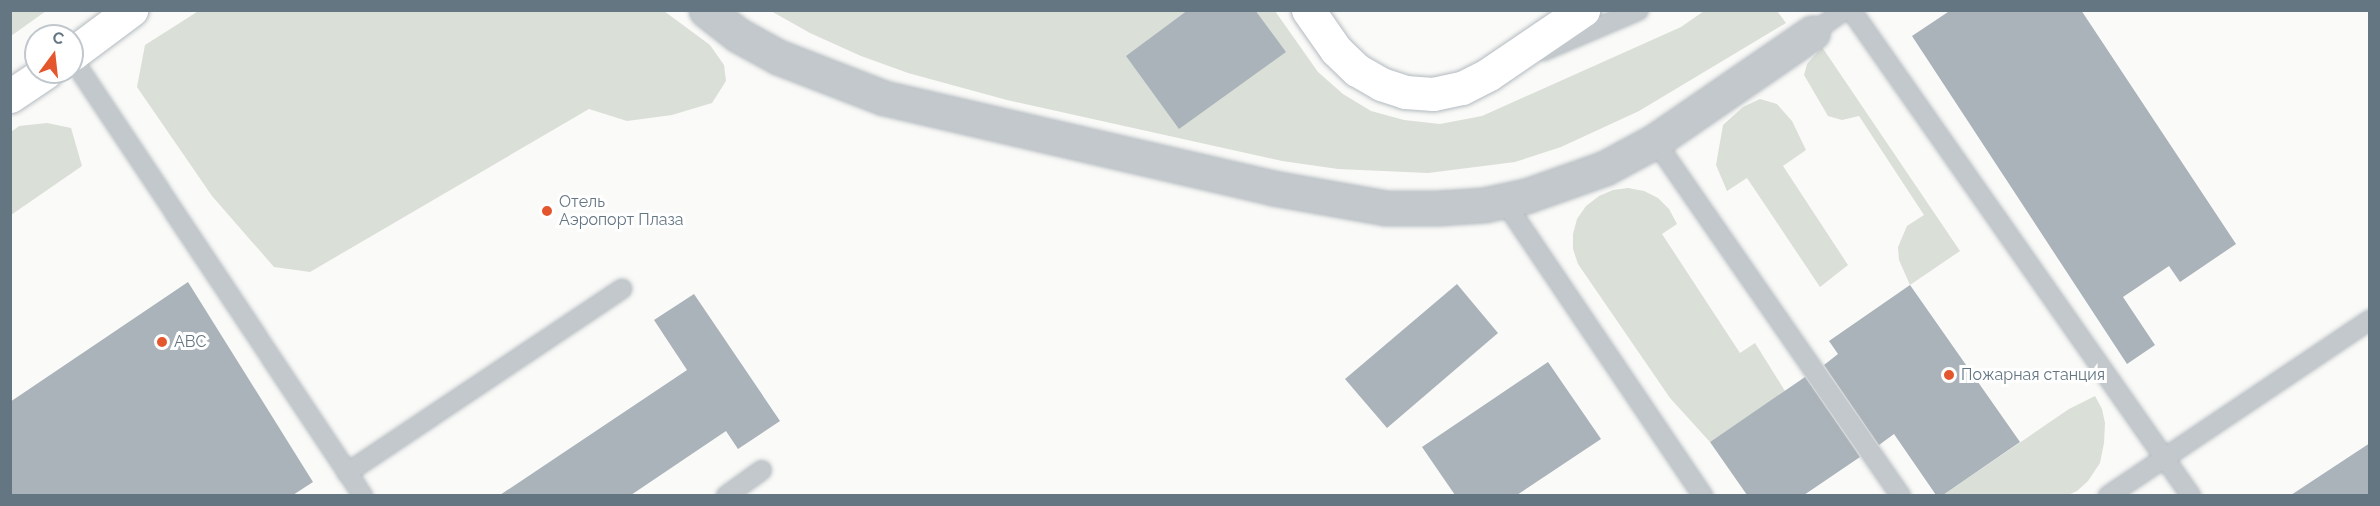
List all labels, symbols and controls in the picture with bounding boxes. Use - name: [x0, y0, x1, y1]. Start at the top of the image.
- north arrow: [24, 24, 84, 84]
- text: С: [50, 27, 66, 49]
- place label: Отель Аэропорт Плаза: [559, 192, 684, 230]
- marker: Отель Аэропорт Плаза: [540, 204, 554, 218]
- place label: ABC: [174, 332, 206, 352]
- marker: ABC: [155, 335, 169, 349]
- place label: Пожарная станция: [1961, 365, 2105, 385]
- marker: Пожарная станция: [1942, 368, 1956, 382]

